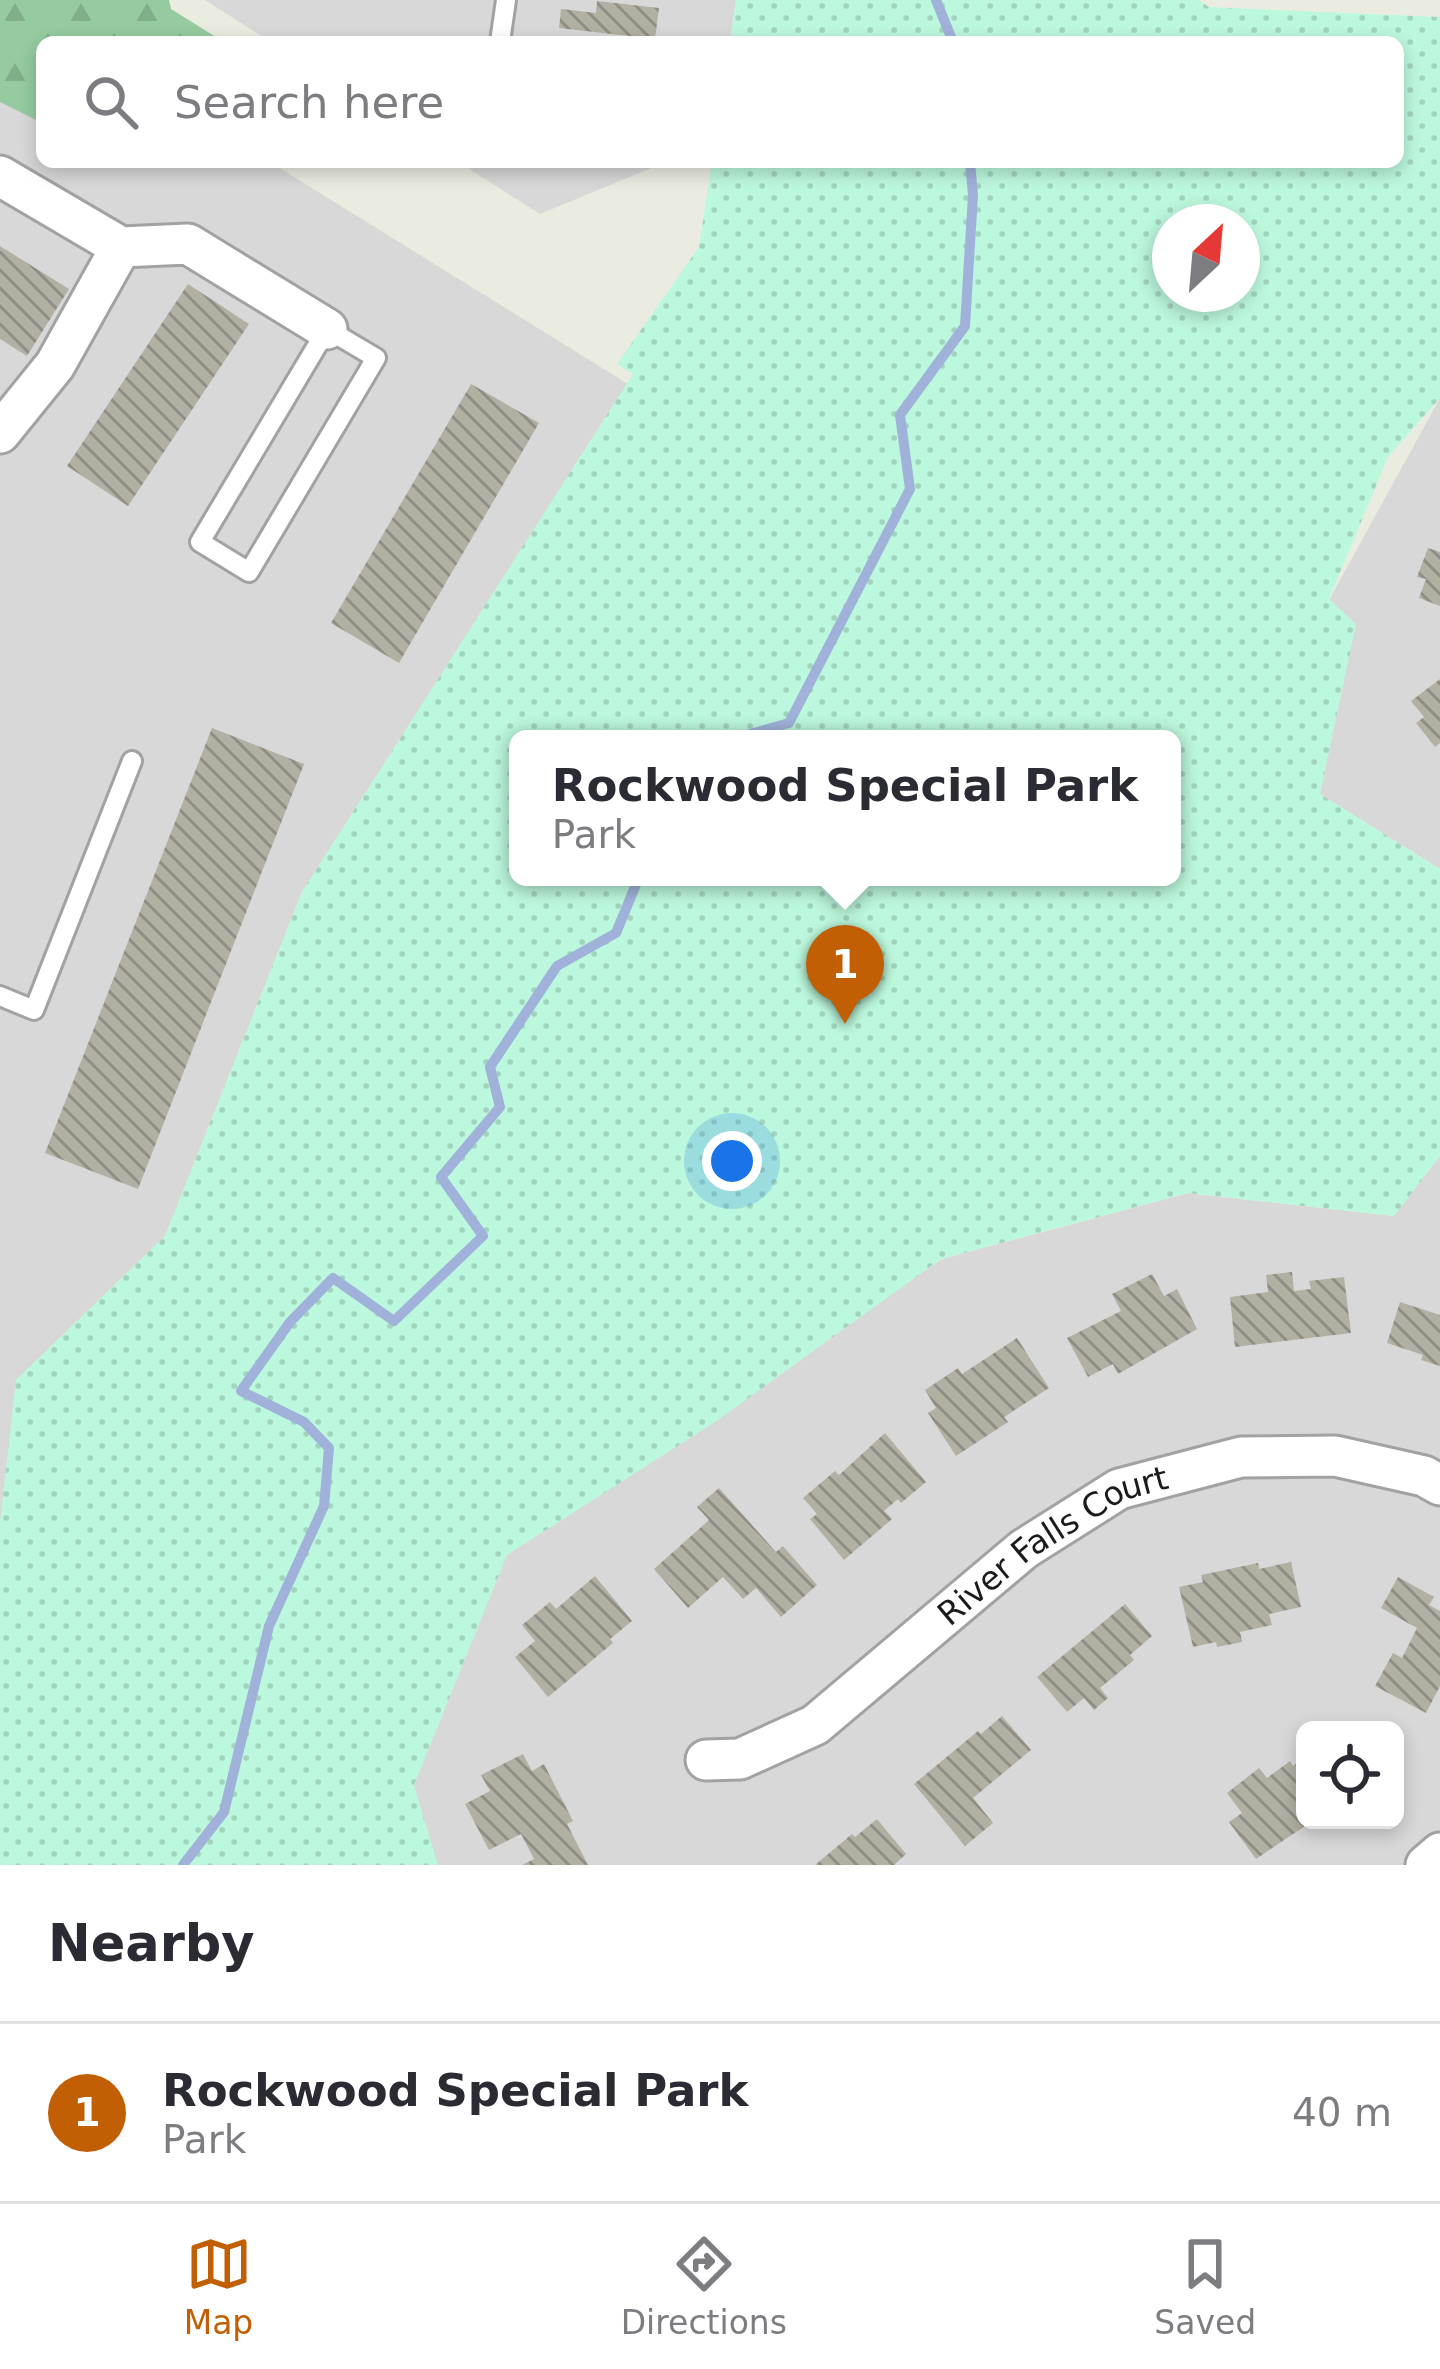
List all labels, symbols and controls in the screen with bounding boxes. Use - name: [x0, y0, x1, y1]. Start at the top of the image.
- search box: [36, 36, 1404, 168]
- icon: search: [78, 69, 144, 135]
- text: Search here: [174, 76, 444, 129]
- north arrow: [1152, 204, 1260, 312]
- popup: [509, 730, 1181, 886]
- text: Rockwood Special Park: [552, 759, 1138, 812]
- text: Park: [552, 812, 636, 857]
- pin: 1: [806, 925, 884, 1024]
- your location: [702, 1131, 762, 1191]
- street label: River Falls Court: [930, 1458, 1172, 1633]
- map controls: [1296, 1721, 1404, 1829]
- button: locate: [1296, 1721, 1404, 1829]
- text: Nearby: [48, 1914, 255, 1973]
- text: Rockwood Special Park: [162, 2064, 748, 2117]
- text: 1: [73, 2090, 101, 2135]
- text: 40 m: [1292, 2090, 1392, 2135]
- text: Park: [162, 2117, 246, 2162]
- tab: Map: [184, 2231, 253, 2342]
- tab: Directions: [621, 2231, 787, 2342]
- tab: Saved: [1154, 2231, 1256, 2342]

